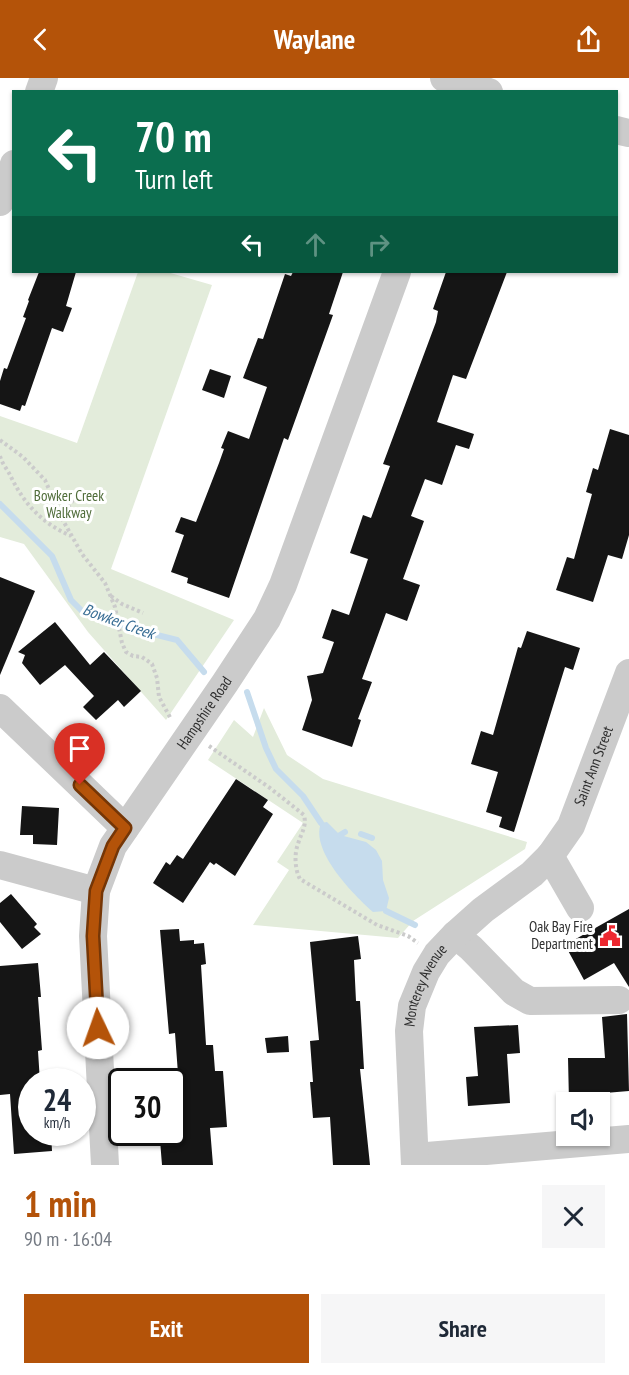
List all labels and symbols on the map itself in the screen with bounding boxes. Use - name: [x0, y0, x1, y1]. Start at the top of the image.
- park label: Bowker Creek Walkway: [34, 486, 104, 522]
- water label: Bowker Creek: [80, 599, 159, 644]
- street label: Hampshire Road: [172, 673, 236, 753]
- pin: [54, 723, 105, 785]
- street label: Saint Ann Street: [570, 723, 617, 808]
- place label: Oak Bay Fire Department: [529, 917, 593, 953]
- public building icon: Oak Bay Fire Department: [598, 924, 622, 948]
- street label: Monterey Avenue: [400, 940, 451, 1028]
- position arrow: [66, 996, 130, 1060]
- speed limit sign: 30: [108, 1068, 186, 1146]

